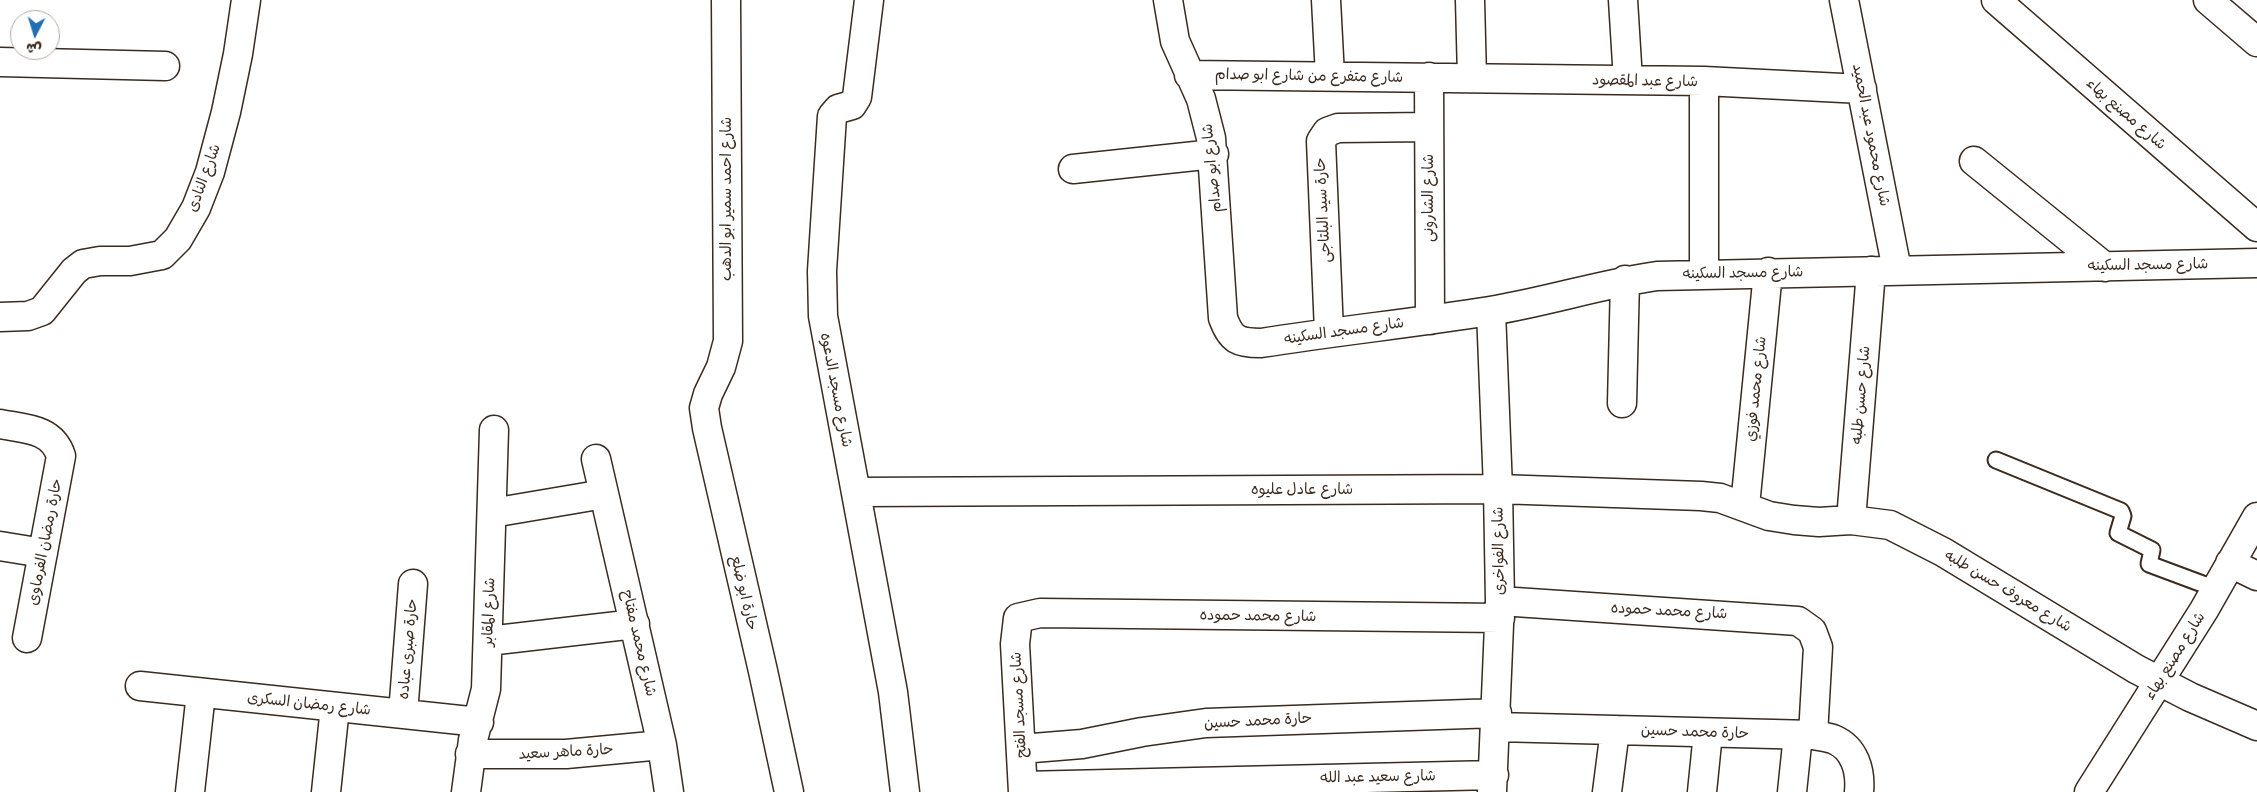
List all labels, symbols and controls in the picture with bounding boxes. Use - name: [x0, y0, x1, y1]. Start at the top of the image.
- north arrow: [10, 10, 60, 60]
- text: ش: [25, 39, 42, 59]
- street label: شارع محمود عبد الحميد: [1848, 62, 1894, 208]
- street label: شارع متفرع من شارع ابو صدام: [1215, 65, 1403, 87]
- street label: شارع عبد المقصود: [1592, 71, 1698, 91]
- street label: شارع مصنع بهاء: [2082, 74, 2170, 154]
- street label: شارع احمد سمير ابو الدهب: [718, 117, 736, 281]
- street label: شارع ابو صدام: [1198, 123, 1226, 213]
- street label: شارع النادى: [183, 142, 225, 214]
- street label: شارع الشارونى: [1420, 154, 1438, 242]
- street label: حارة سيد البلتاجى: [1311, 157, 1335, 263]
- street label: شارع مسجد السكينه: [2087, 255, 2209, 275]
- street label: شارع مسجد السكينه: [1682, 263, 1804, 283]
- street label: شارع مسجد السكينه: [1283, 314, 1405, 348]
- street label: شارع مسجد الدعوه: [816, 331, 856, 449]
- street label: شارع محمد فوزي: [1742, 335, 1770, 443]
- street label: شارع حسن طلبه: [1848, 345, 1874, 445]
- street label: حارة رمضان الفرماوى: [24, 477, 66, 607]
- street label: شارع عادل عليوه: [1251, 481, 1353, 499]
- street label: شارع الفواخرى: [1489, 507, 1509, 595]
- street label: شارع معروف حسن طلبه: [1941, 546, 2075, 636]
- street label: حارة ابو ضلع: [727, 554, 761, 632]
- street label: شارع المقابر: [479, 577, 499, 647]
- street label: شارع محمد مفتاح: [618, 588, 660, 698]
- street label: حارة صبرى عباده: [395, 598, 421, 700]
- street label: شارع محمد حموده: [1610, 599, 1728, 623]
- street label: شارع محمد حموده: [1199, 606, 1317, 626]
- street label: شارع مصنع بهاء: [2141, 609, 2209, 703]
- street label: شارع مسجد الفتح: [1007, 651, 1031, 759]
- street label: شارع رمضان السكرى: [246, 689, 372, 719]
- street label: حارة محمد حسين: [1204, 709, 1312, 733]
- street label: حارة محمد حسين: [1641, 721, 1749, 743]
- street label: حارة ماهر سعيد: [518, 741, 614, 763]
- street label: شارع سعيد عبد الله: [1320, 767, 1436, 787]

